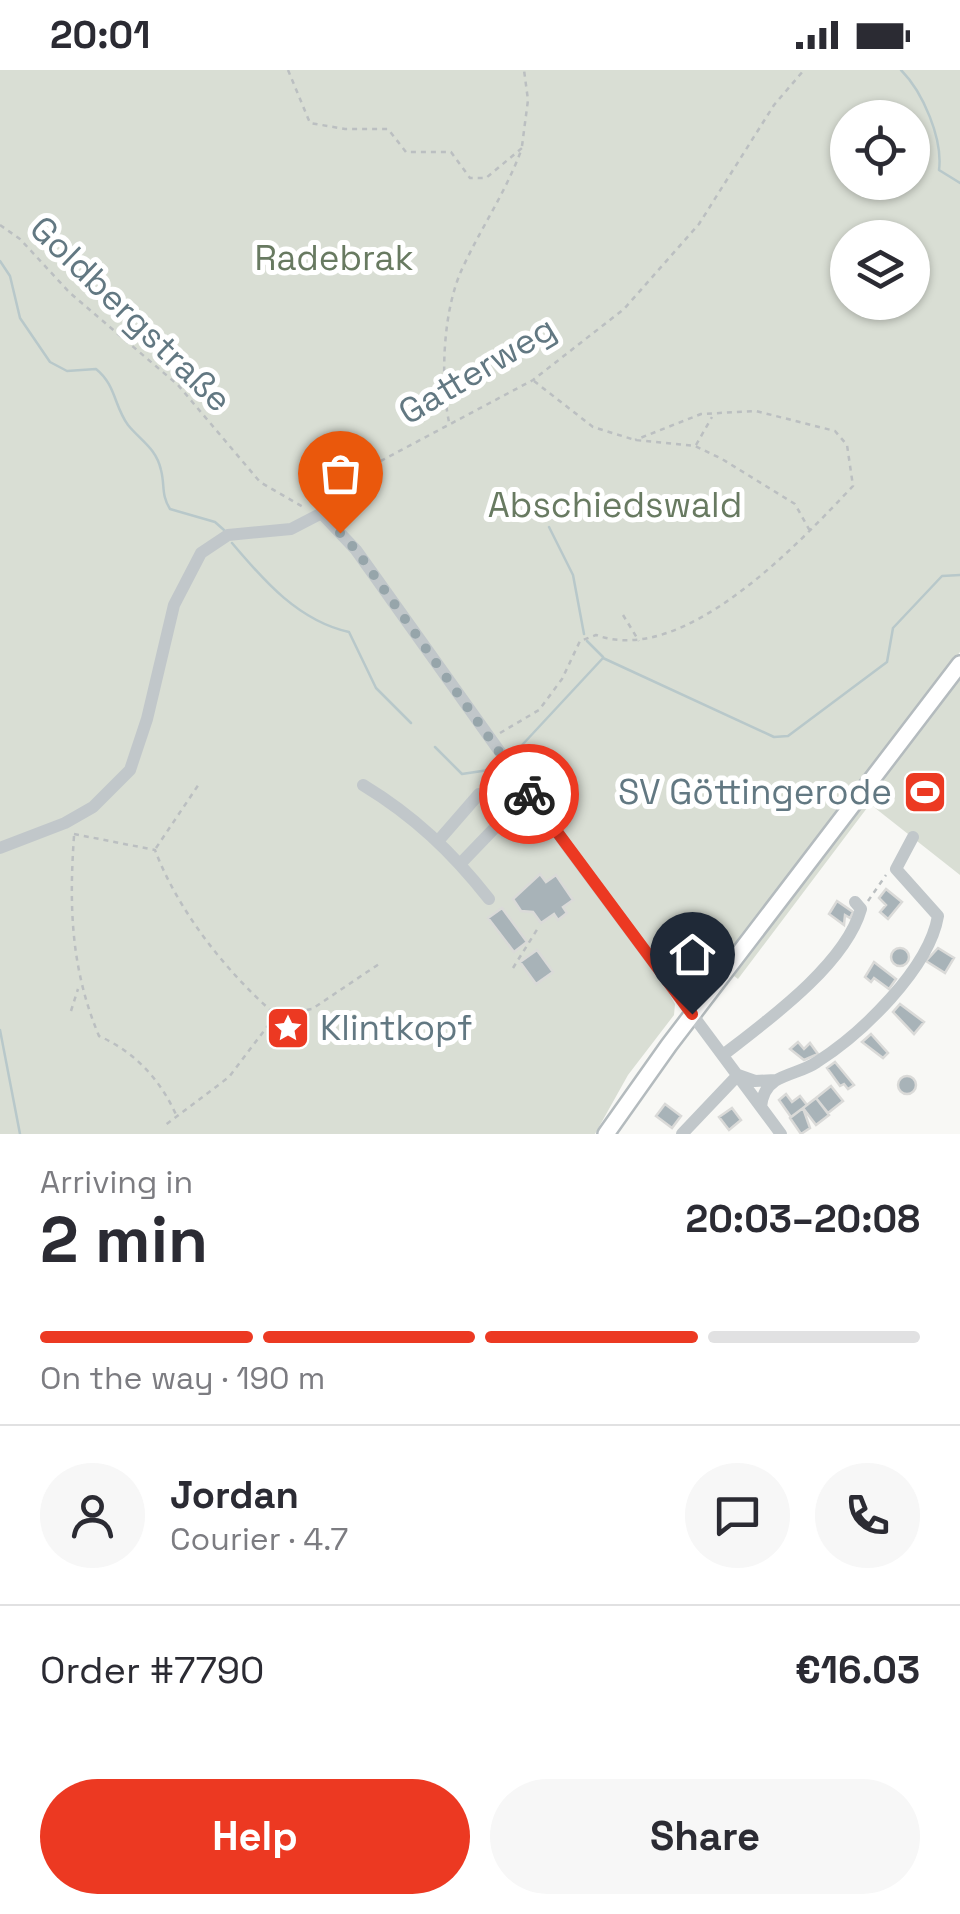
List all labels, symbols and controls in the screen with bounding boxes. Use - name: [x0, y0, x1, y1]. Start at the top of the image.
- text: 20:01: [50, 11, 150, 59]
- map controls: [830, 100, 930, 320]
- button: locate: [830, 100, 930, 200]
- street label: Goldbergstraße: [21, 207, 241, 421]
- button: layers: [830, 220, 930, 320]
- park label: Radebrak: [254, 236, 414, 280]
- street label: Gatterweg: [390, 306, 564, 434]
- pin: [298, 431, 383, 534]
- icon: bag: [313, 446, 368, 501]
- park label: Abschiedswald: [488, 483, 742, 527]
- courier: [479, 744, 579, 844]
- icon: bike: [502, 767, 557, 822]
- sports icon: SV Göttingerode: [902, 769, 948, 815]
- place label: SV Göttingerode: [618, 770, 892, 814]
- pin: [650, 912, 735, 1015]
- icon: home: [665, 927, 720, 982]
- place icon: Klintkopf: [265, 1005, 311, 1051]
- place label: Klintkopf: [320, 1006, 472, 1050]
- text: Arriving in: [40, 1162, 193, 1202]
- text: 20:03–20:08: [686, 1195, 920, 1243]
- text: 2 min: [40, 1198, 208, 1281]
- text: On the way · 190 m: [40, 1358, 325, 1398]
- button: person: [40, 1463, 145, 1568]
- button: chat: [685, 1463, 790, 1568]
- button: phone: [815, 1463, 920, 1568]
- text: Jordan: [170, 1471, 299, 1519]
- text: Courier · 4.7: [170, 1519, 348, 1559]
- text: Order #7790: [40, 1646, 264, 1694]
- text: €16.03: [795, 1646, 920, 1694]
- button: Help: [40, 1779, 470, 1894]
- button: Share: [490, 1779, 920, 1894]

